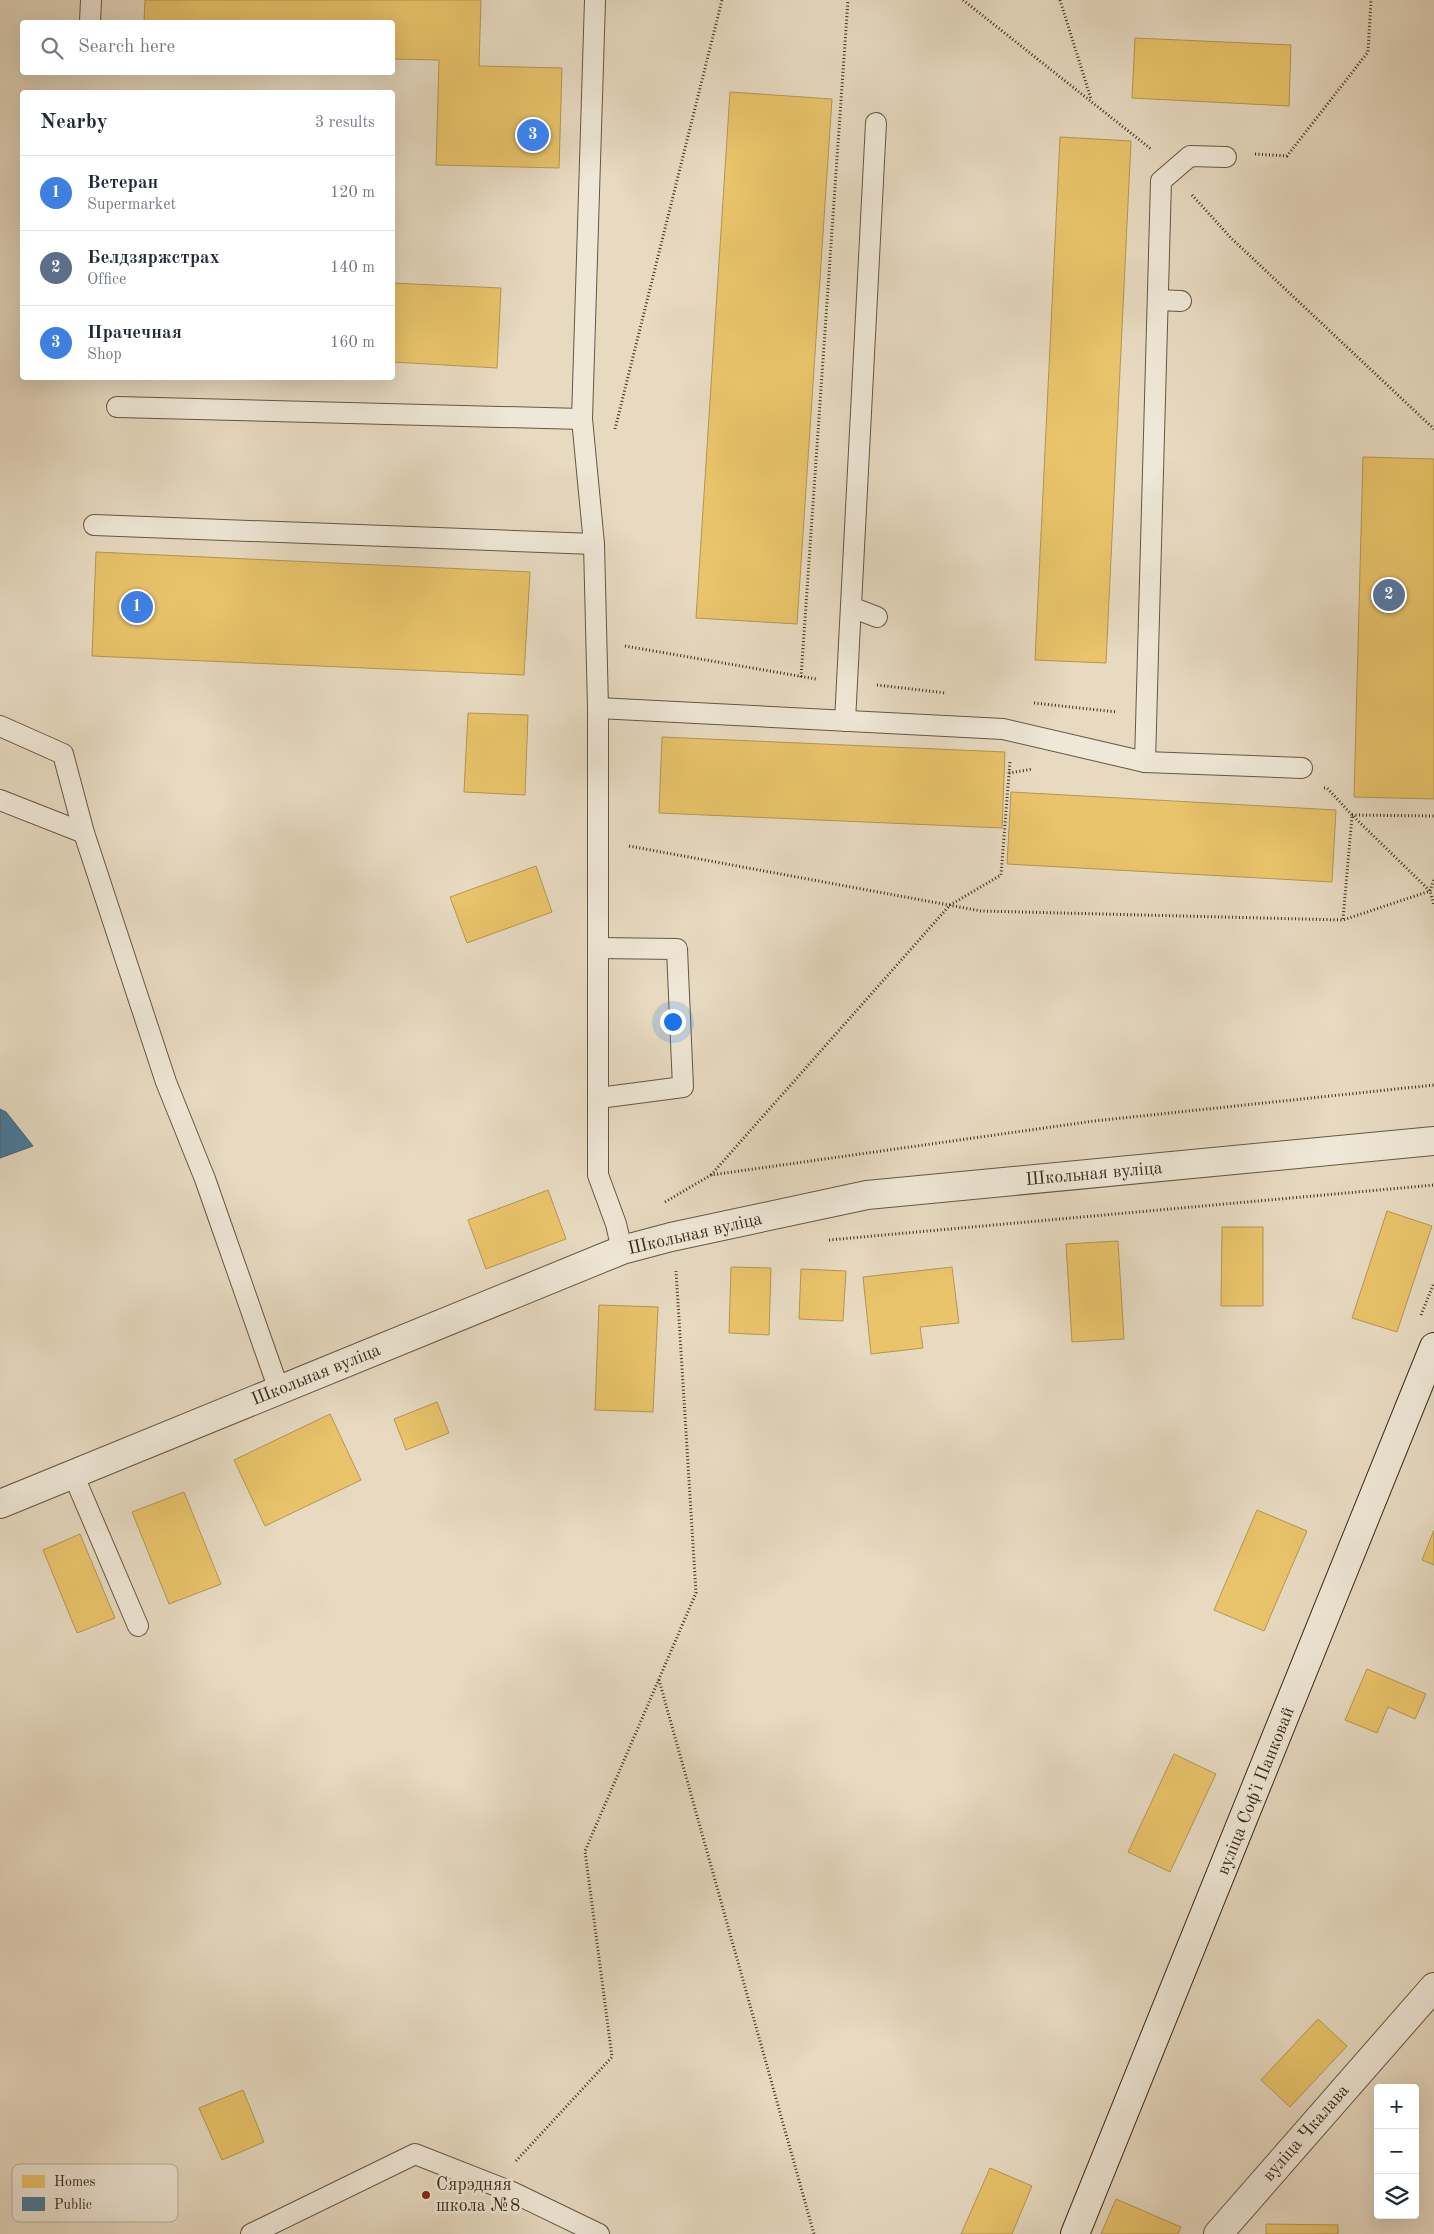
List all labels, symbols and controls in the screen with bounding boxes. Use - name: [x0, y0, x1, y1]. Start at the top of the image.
- search box: [20, 20, 395, 75]
- icon: search: [38, 34, 66, 62]
- text: Search here: [78, 38, 175, 57]
- text: Nearby: [40, 112, 108, 133]
- text: 3 results: [315, 115, 375, 131]
- pin: 3: [517, 116, 549, 154]
- text: Ветеран: [87, 174, 158, 193]
- text: 1: [51, 185, 61, 201]
- text: 120 m: [330, 185, 375, 201]
- text: Supermarket: [87, 197, 176, 213]
- text: Белдзяржстрах: [87, 249, 220, 268]
- text: 2: [51, 260, 61, 276]
- text: 140 m: [330, 260, 375, 276]
- text: Office: [87, 272, 126, 288]
- text: Прачечная: [87, 324, 182, 343]
- text: 3: [51, 335, 61, 351]
- text: 160 m: [330, 335, 375, 351]
- text: Shop: [87, 347, 122, 363]
- pin: 2: [1373, 576, 1405, 614]
- pin: 1: [121, 588, 153, 626]
- your location: [660, 1009, 686, 1035]
- street label: Школьная вуліца: [1025, 1159, 1163, 1189]
- street label: Школьная вуліца: [626, 1210, 764, 1258]
- street label: Школьная вуліца: [249, 1341, 383, 1409]
- street label: вуліца Софʼі Панковай: [1214, 1704, 1299, 1878]
- street label: вуліца Чкалава: [1259, 2081, 1353, 2185]
- map controls: [1374, 2084, 1419, 2219]
- button: +: [1374, 2084, 1419, 2129]
- button: −: [1374, 2129, 1419, 2174]
- legend: [12, 2164, 178, 2222]
- button: layers: [1374, 2174, 1419, 2219]
- text: Homes: [54, 2175, 96, 2189]
- place label: Сярэдняя школа №8: [436, 2176, 520, 2215]
- marker: Сярэдняя школа №8: [420, 2189, 432, 2201]
- text: Public: [54, 2198, 92, 2212]

